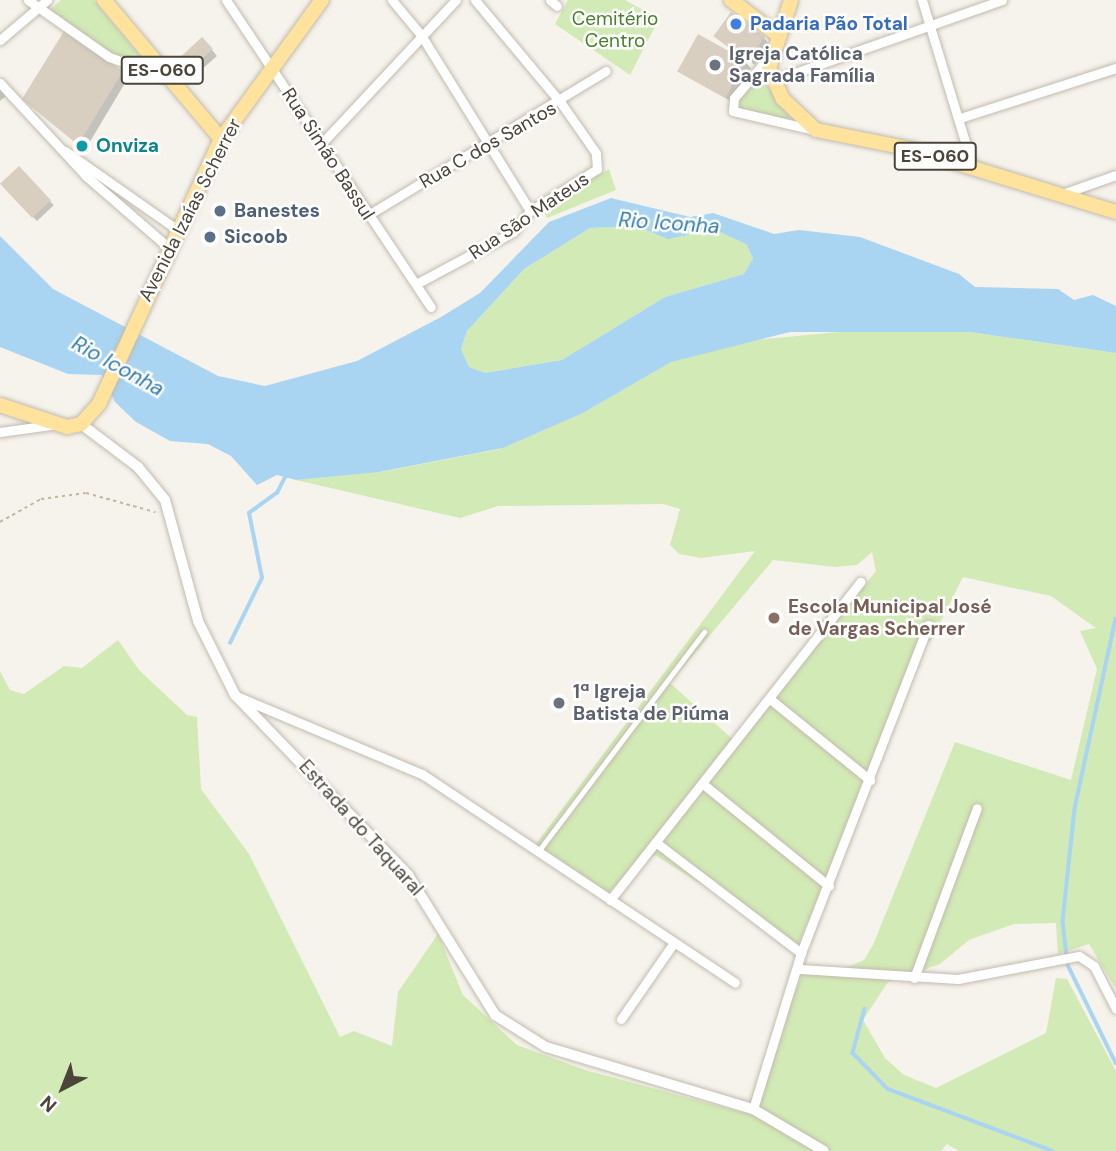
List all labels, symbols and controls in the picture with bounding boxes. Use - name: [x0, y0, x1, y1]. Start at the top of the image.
- park label: Cemitério Centro: [572, 8, 658, 52]
- place label: Padaria Pão Total: [750, 13, 908, 35]
- marker: Padaria Pão Total: [728, 16, 744, 32]
- place label: Igreja Católica Sagrada Família: [729, 43, 875, 87]
- road number: ES-060: [120, 56, 204, 84]
- marker: Igreja Católica Sagrada Família: [707, 57, 723, 73]
- street label: Rua Simão Bassul: [277, 84, 379, 224]
- street label: Rua C dos Santos: [416, 97, 560, 193]
- street label: Avenida Izaías Scherrer: [134, 115, 246, 305]
- place label: Onviza: [96, 135, 159, 157]
- marker: Onviza: [74, 138, 90, 154]
- road number: ES-060: [893, 141, 977, 170]
- street label: Rua São Mateus: [465, 167, 593, 265]
- place label: Banestes: [234, 200, 320, 222]
- marker: Banestes: [212, 203, 228, 219]
- water label: Rio Iconha: [618, 207, 720, 239]
- place label: Sicoob: [224, 226, 288, 248]
- marker: Sicoob: [202, 229, 218, 245]
- water label: Rio Iconha: [68, 330, 168, 402]
- place label: Escola Municipal José de Vargas Scherrer: [788, 596, 992, 640]
- marker: Escola Municipal José de Vargas Scherrer: [766, 610, 782, 626]
- place label: 1ª Igreja Batista de Piúma: [573, 681, 729, 725]
- marker: 1ª Igreja Batista de Piúma: [551, 695, 567, 711]
- street label: Estrada do Taquaral: [294, 756, 428, 900]
- north arrow: [28, 1053, 98, 1123]
- text: N: [35, 1090, 62, 1118]

